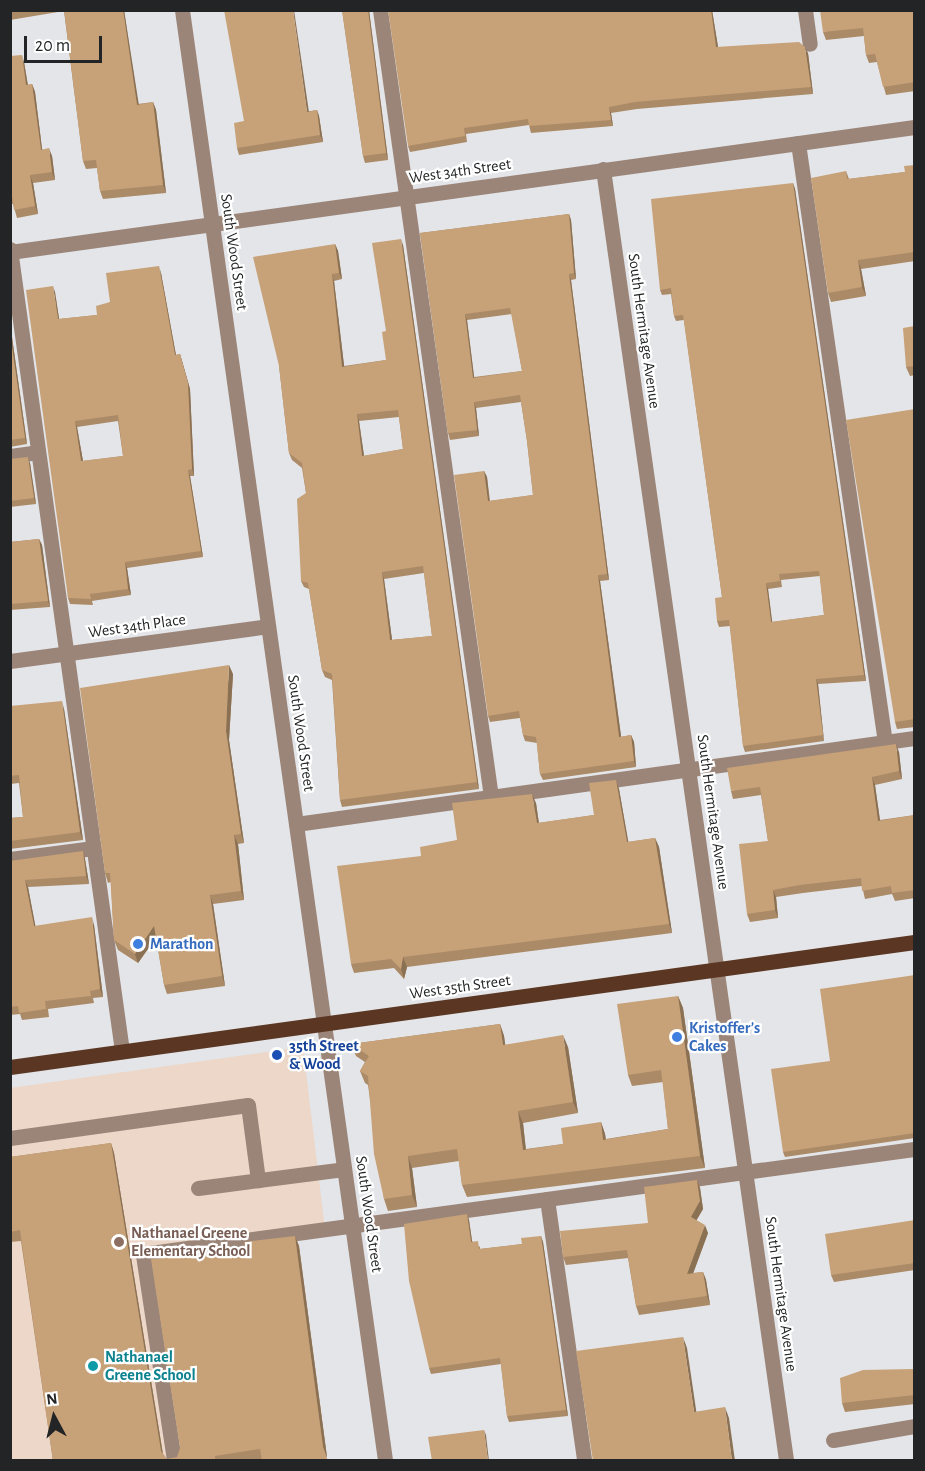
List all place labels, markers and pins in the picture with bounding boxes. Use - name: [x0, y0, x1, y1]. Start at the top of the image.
- place label: Marathon: [150, 934, 214, 954]
- marker: Marathon: [131, 937, 145, 951]
- place label: Kristoffer’s Cakes: [689, 1018, 760, 1056]
- marker: Kristoffer’s Cakes: [670, 1030, 684, 1044]
- place label: 35th Street & Wood: [289, 1036, 359, 1074]
- marker: 35th Street & Wood: [270, 1048, 284, 1062]
- place label: Nathanael Greene Elementary School: [131, 1223, 251, 1261]
- marker: Nathanael Greene Elementary School: [112, 1235, 126, 1249]
- place label: Nathanael Greene School: [105, 1347, 196, 1385]
- marker: Nathanael Greene School: [86, 1359, 100, 1373]

